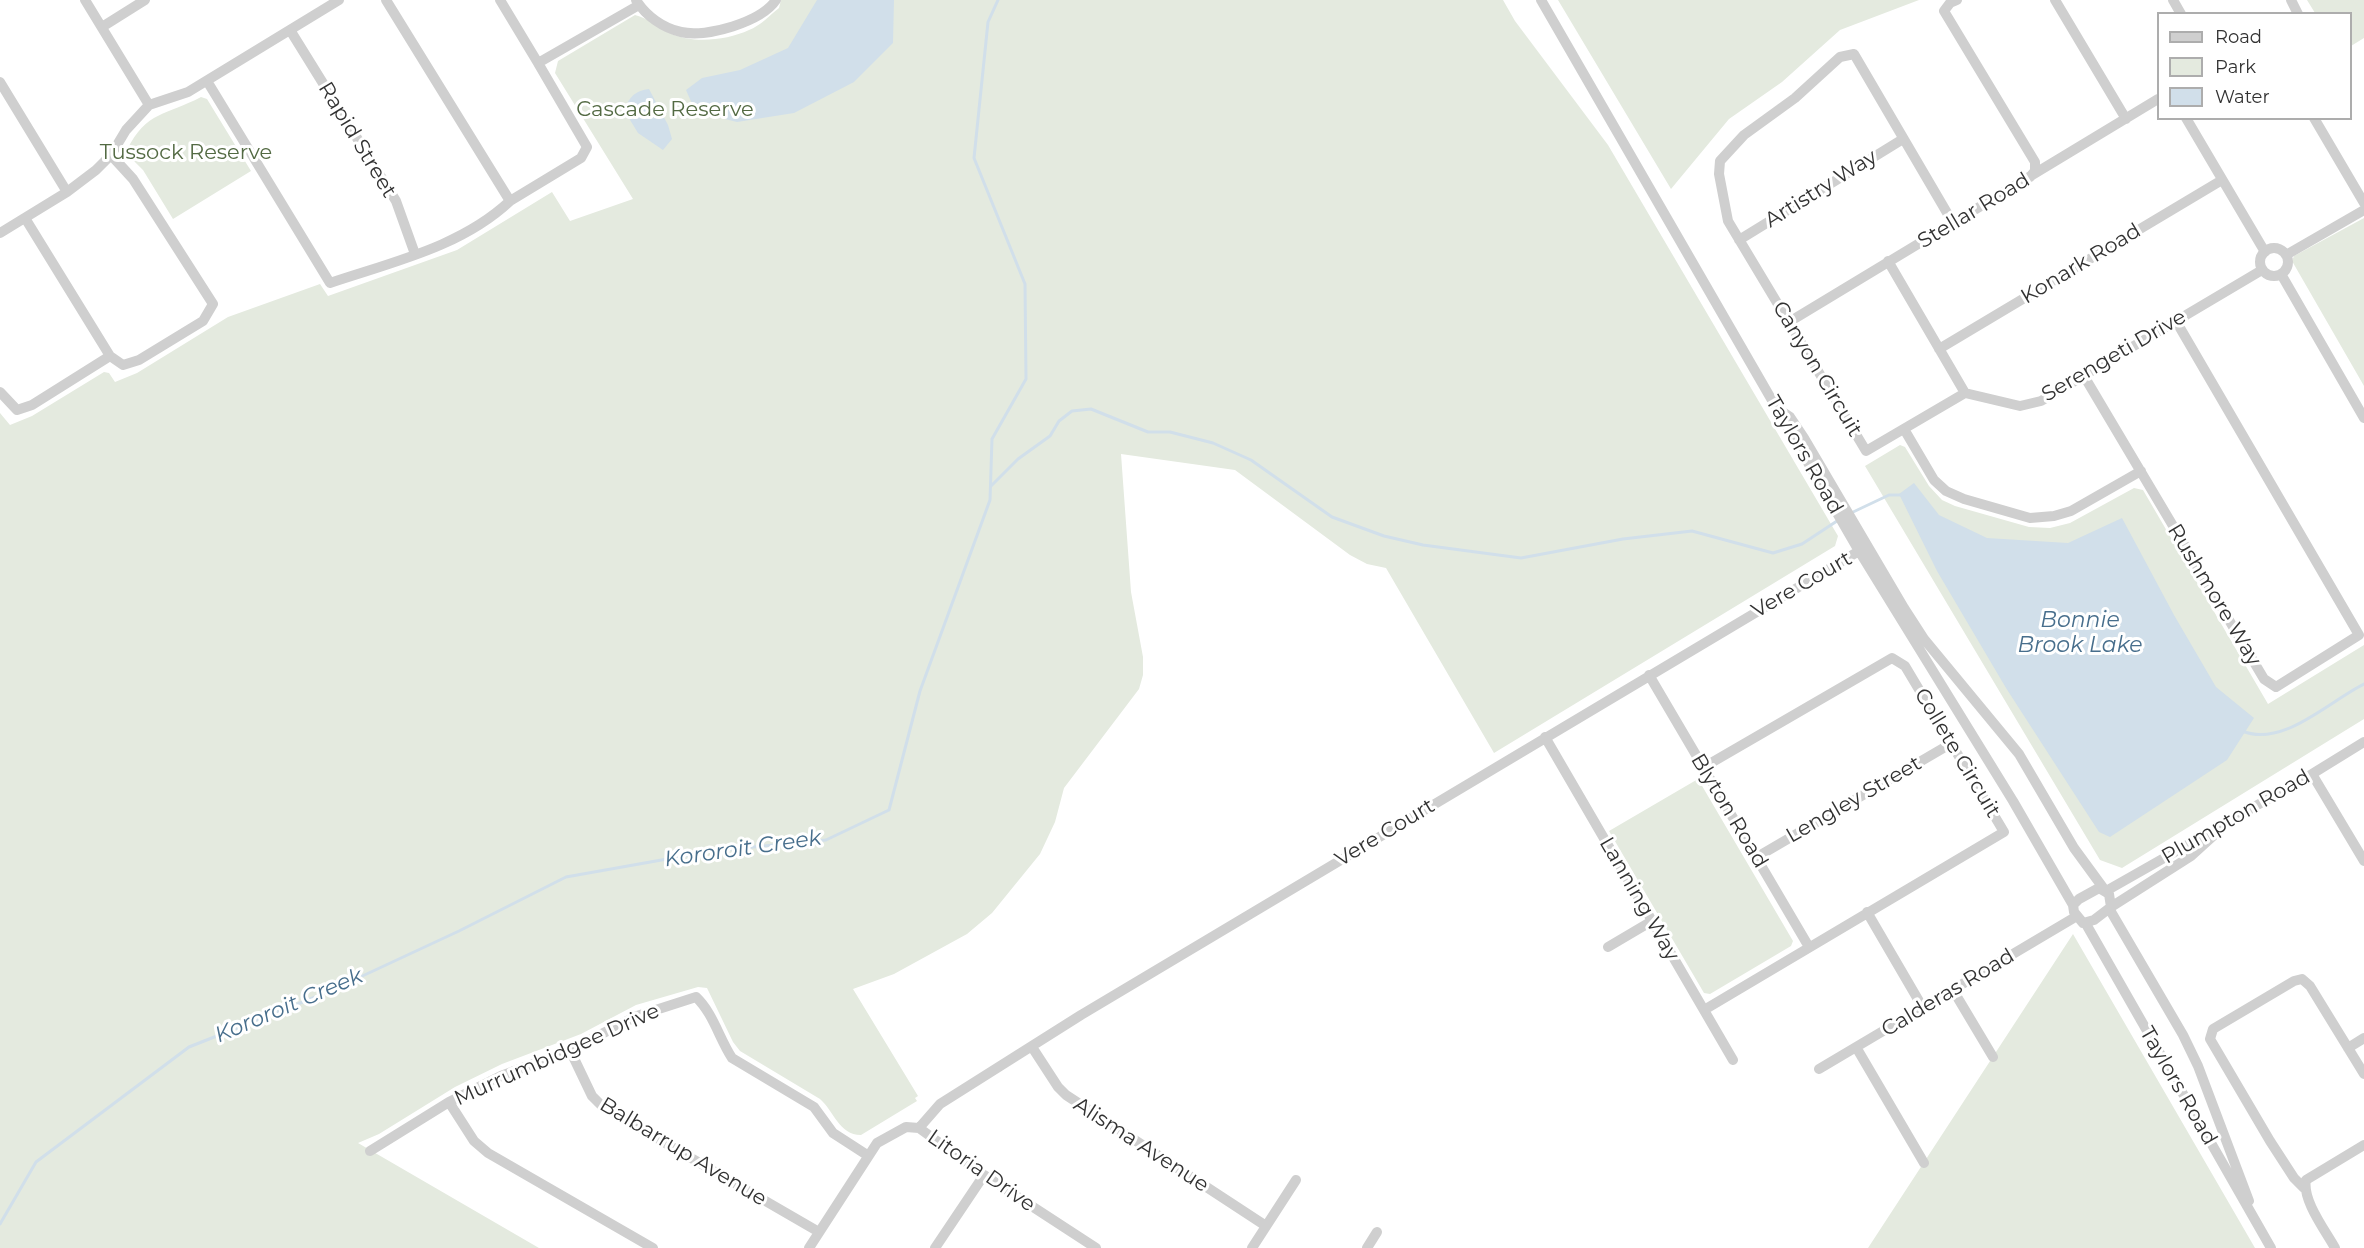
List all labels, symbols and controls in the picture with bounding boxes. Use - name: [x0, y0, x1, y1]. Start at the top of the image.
- legend: [2157, 12, 2352, 120]
- text: Road: [2215, 26, 2262, 48]
- text: Park: [2215, 56, 2256, 78]
- street label: Rapid Street: [313, 78, 401, 202]
- text: Water: [2215, 86, 2270, 108]
- park label: Cascade Reserve: [576, 97, 754, 123]
- park label: Tussock Reserve: [100, 140, 272, 166]
- street label: Artistry Way: [1760, 145, 1882, 233]
- street label: Stellar Road: [1913, 168, 2035, 254]
- street label: Konark Road: [2016, 218, 2146, 310]
- street label: Canyon Circuit: [1767, 297, 1867, 441]
- street label: Serengeti Drive: [2037, 304, 2191, 408]
- street label: Taylors Road: [1760, 391, 1848, 519]
- street label: Rushmore Way: [2162, 519, 2266, 671]
- street label: Vere Court: [1747, 546, 1857, 624]
- water label: Bonnie Brook Lake: [2017, 608, 2143, 660]
- street label: Collete Circuit: [1908, 684, 2006, 822]
- street label: Blyton Road: [1685, 749, 1773, 873]
- street label: Lengley Street: [1782, 751, 1926, 849]
- street label: Plumpton Road: [2157, 764, 2315, 870]
- street label: Vere Court: [1331, 793, 1439, 873]
- water label: Kororoit Creek: [663, 825, 823, 873]
- street label: Lanning Way: [1593, 833, 1685, 965]
- street label: Calderas Road: [1877, 943, 2019, 1043]
- water label: Kororoit Creek: [211, 963, 367, 1049]
- street label: Murrumbidgee Drive: [451, 998, 663, 1112]
- street label: Taylors Road: [2134, 1022, 2222, 1150]
- street label: Balbarrup Avenue: [595, 1092, 771, 1212]
- street label: Alisma Avenue: [1069, 1092, 1213, 1198]
- street label: Litoria Drive: [922, 1125, 1040, 1217]

